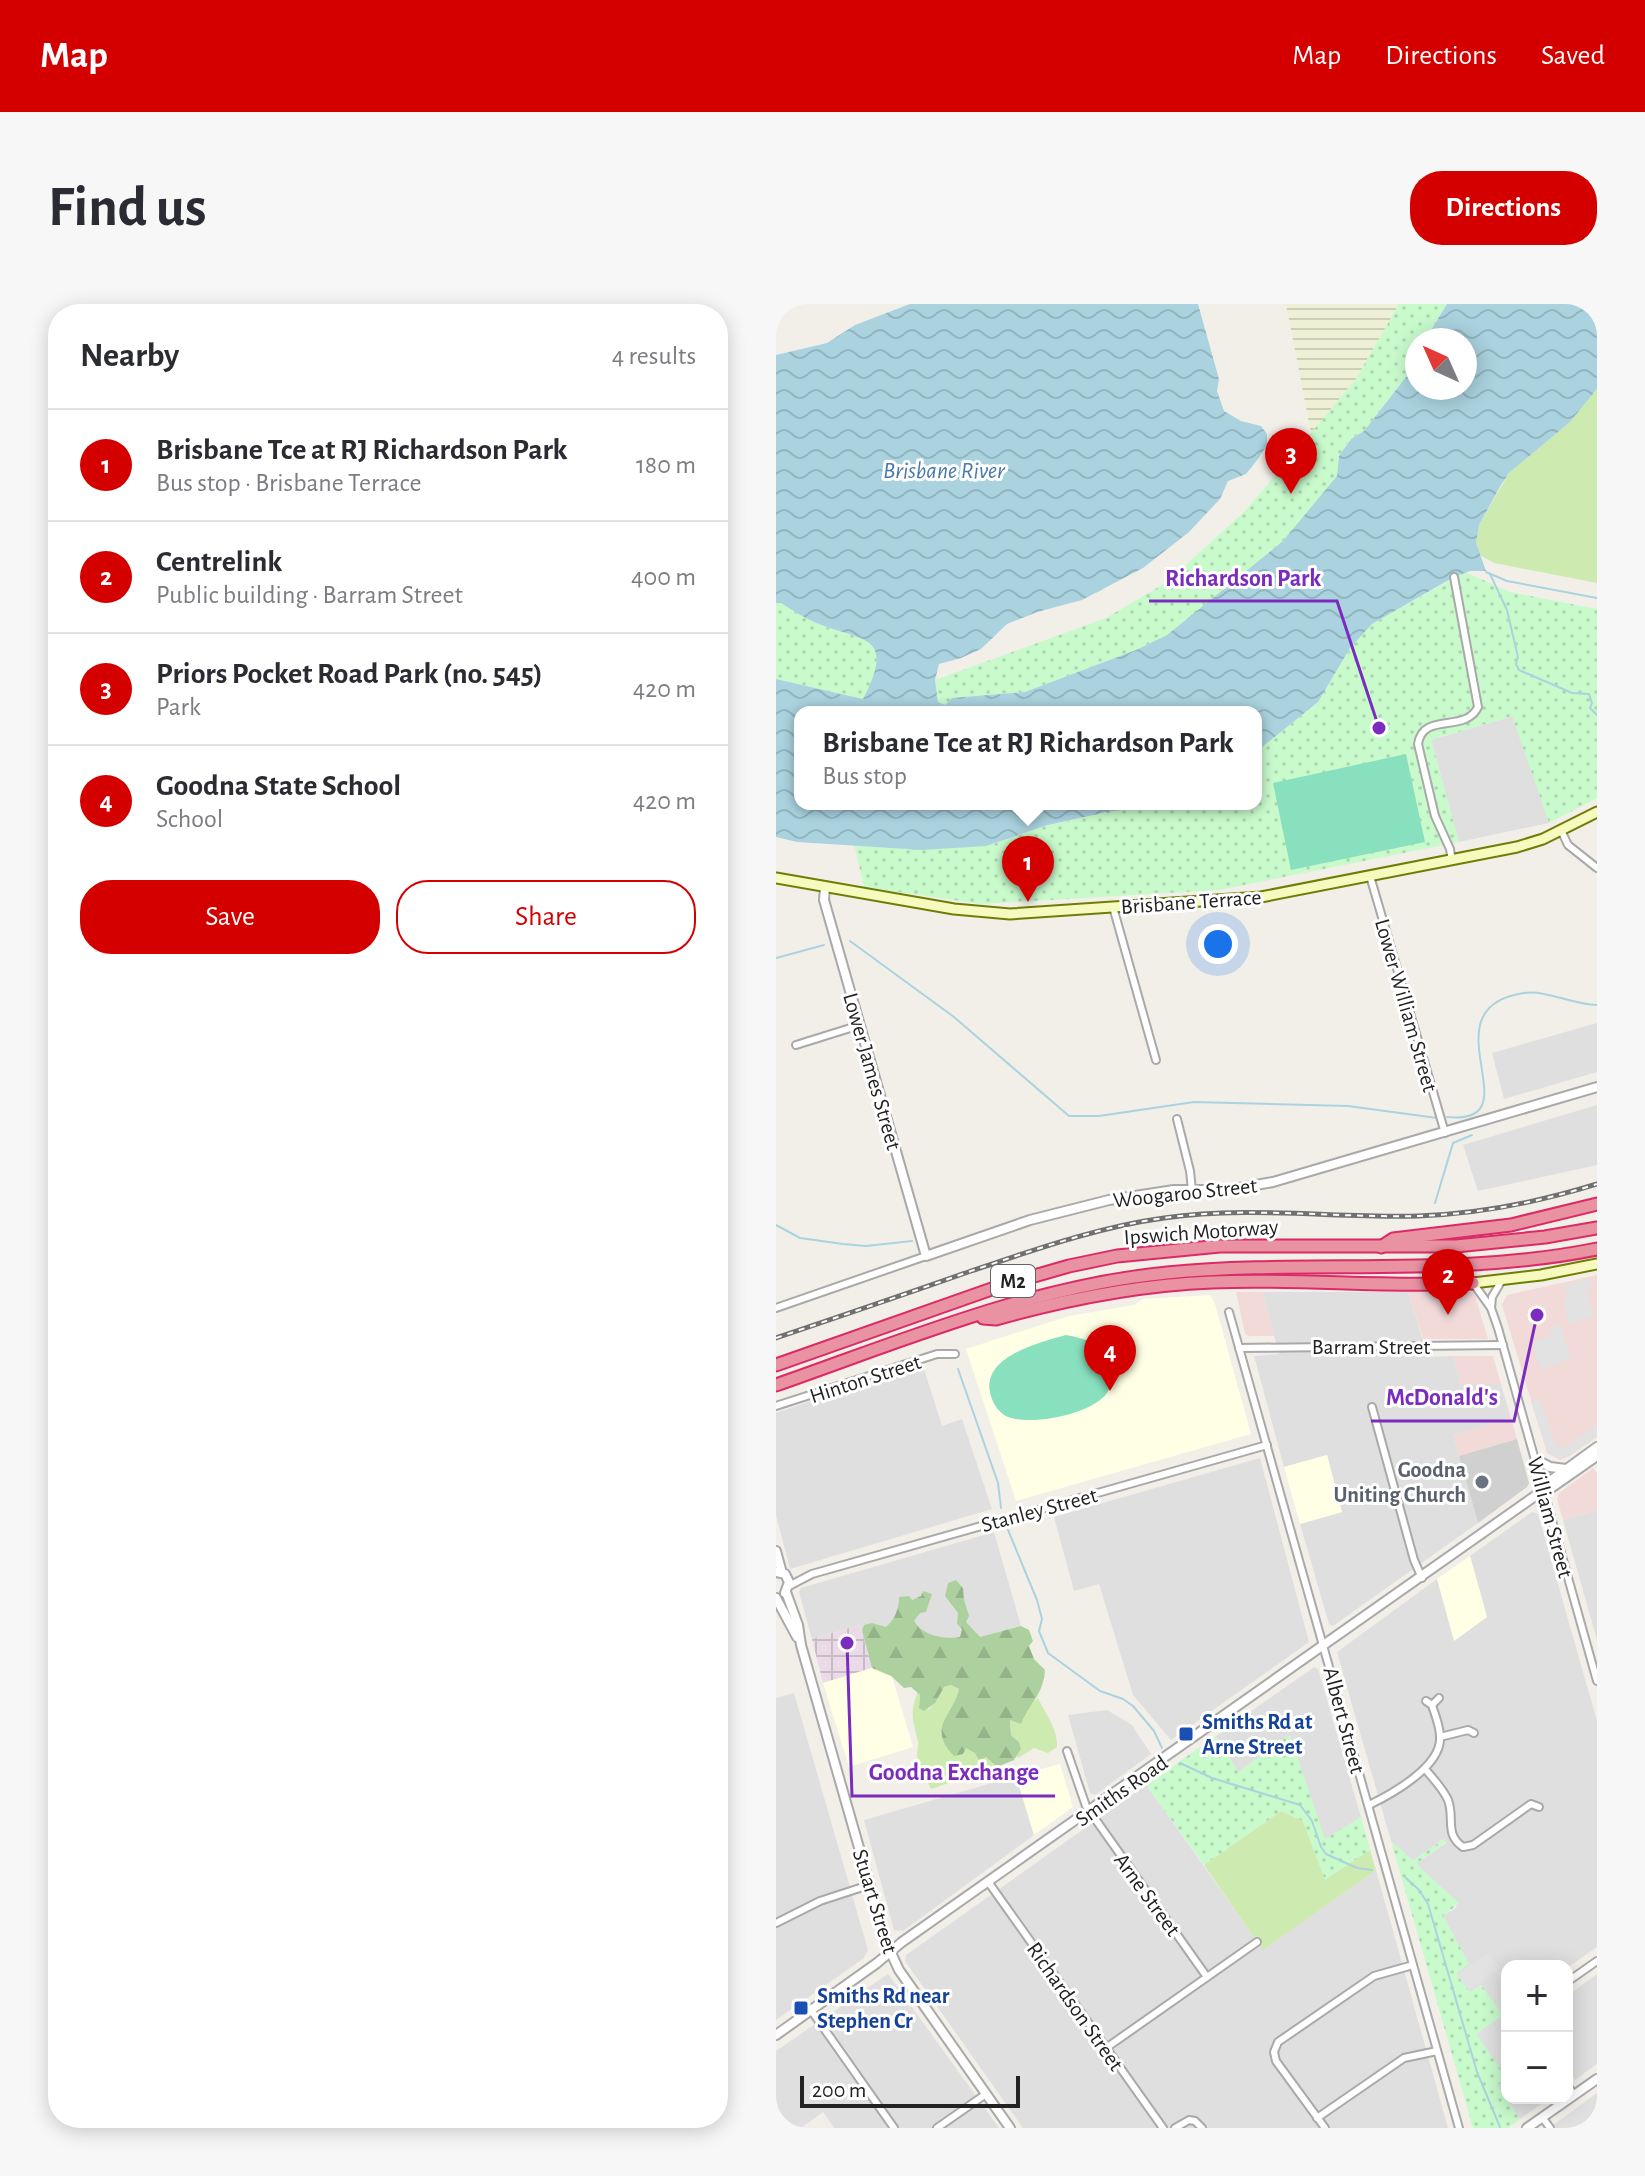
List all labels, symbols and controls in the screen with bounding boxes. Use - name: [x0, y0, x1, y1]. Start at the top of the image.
- text: Map: [40, 37, 108, 75]
- text: Map: [1292, 42, 1341, 70]
- text: Directions: [1385, 42, 1497, 70]
- text: Saved: [1541, 42, 1605, 70]
- button: Directions: [1410, 171, 1597, 245]
- text: Find us: [48, 180, 206, 236]
- north arrow: [1405, 328, 1477, 400]
- text: Nearby: [80, 339, 179, 373]
- text: 4 results: [612, 343, 696, 369]
- pin: 3: [1265, 428, 1317, 494]
- text: Brisbane Tce at RJ Richardson Park: [156, 435, 567, 465]
- text: 1: [101, 452, 111, 478]
- text: 180 m: [636, 452, 696, 478]
- water label: Brisbane River: [883, 459, 1006, 483]
- text: Bus stop · Brisbane Terrace: [156, 470, 422, 496]
- text: Centrelink: [156, 547, 282, 577]
- callout: Richardson Park: [1149, 553, 1337, 601]
- text: 2: [100, 564, 112, 590]
- text: 400 m: [631, 564, 696, 590]
- text: Richardson Park: [1165, 567, 1321, 591]
- text: Public building · Barram Street: [156, 582, 463, 608]
- text: Priors Pocket Road Park (no. 545): [156, 659, 543, 689]
- text: 3: [100, 676, 112, 702]
- text: 420 m: [633, 676, 696, 702]
- text: Park: [156, 694, 201, 720]
- popup: [794, 706, 1262, 810]
- text: Brisbane Tce at RJ Richardson Park: [822, 728, 1234, 758]
- text: Bus stop: [822, 763, 907, 789]
- text: Goodna State School: [156, 771, 401, 801]
- text: 4: [99, 788, 113, 814]
- text: 420 m: [633, 788, 696, 814]
- text: School: [156, 806, 223, 832]
- pin: 1: [1002, 836, 1054, 902]
- button: Save: [80, 880, 380, 954]
- button: Share: [396, 880, 696, 954]
- street label: Brisbane Terrace: [1120, 886, 1262, 918]
- street label: Lower William Street: [1371, 916, 1441, 1094]
- your location: [1198, 924, 1238, 964]
- street label: Lower James Street: [839, 990, 905, 1152]
- street label: Woogaroo Street: [1112, 1174, 1258, 1212]
- street label: Ipswich Motorway: [1123, 1216, 1280, 1248]
- pin: 2: [1422, 1249, 1474, 1315]
- road number: M2: [991, 1265, 1035, 1297]
- pin: 4: [1084, 1325, 1136, 1391]
- street label: Barram Street: [1312, 1336, 1430, 1358]
- street label: Hinton Street: [807, 1351, 924, 1407]
- callout: McDonald's: [1371, 1373, 1514, 1421]
- text: McDonald's: [1386, 1386, 1498, 1410]
- street label: William Street: [1523, 1454, 1577, 1580]
- place label: Goodna Uniting Church: [1333, 1459, 1466, 1506]
- marker: Goodna Uniting Church: [1473, 1473, 1491, 1491]
- street label: Stanley Street: [979, 1484, 1100, 1536]
- street label: Albert Street: [1319, 1665, 1369, 1776]
- place label: Smiths Rd at Arne Street: [1202, 1711, 1313, 1758]
- marker: Smiths Rd at Arne Street: [1177, 1725, 1195, 1743]
- callout: Goodna Exchange: [852, 1748, 1055, 1796]
- street label: Smiths Road: [1071, 1751, 1172, 1831]
- text: Goodna Exchange: [869, 1761, 1039, 1785]
- street label: Stuart Street: [849, 1846, 901, 1956]
- street label: Arne Street: [1110, 1849, 1184, 1940]
- street label: Richardson Street: [1023, 1938, 1128, 2075]
- map controls: [1501, 1960, 1573, 2104]
- button: +: [1501, 1960, 1573, 2032]
- place label: Smiths Rd near Stephen Cr: [817, 1985, 950, 2032]
- marker: Smiths Rd near Stephen Cr: [792, 1999, 810, 2017]
- button: −: [1501, 2032, 1573, 2104]
- scale bar: [800, 2072, 1020, 2108]
- text: 200 m: [812, 2079, 866, 2101]

